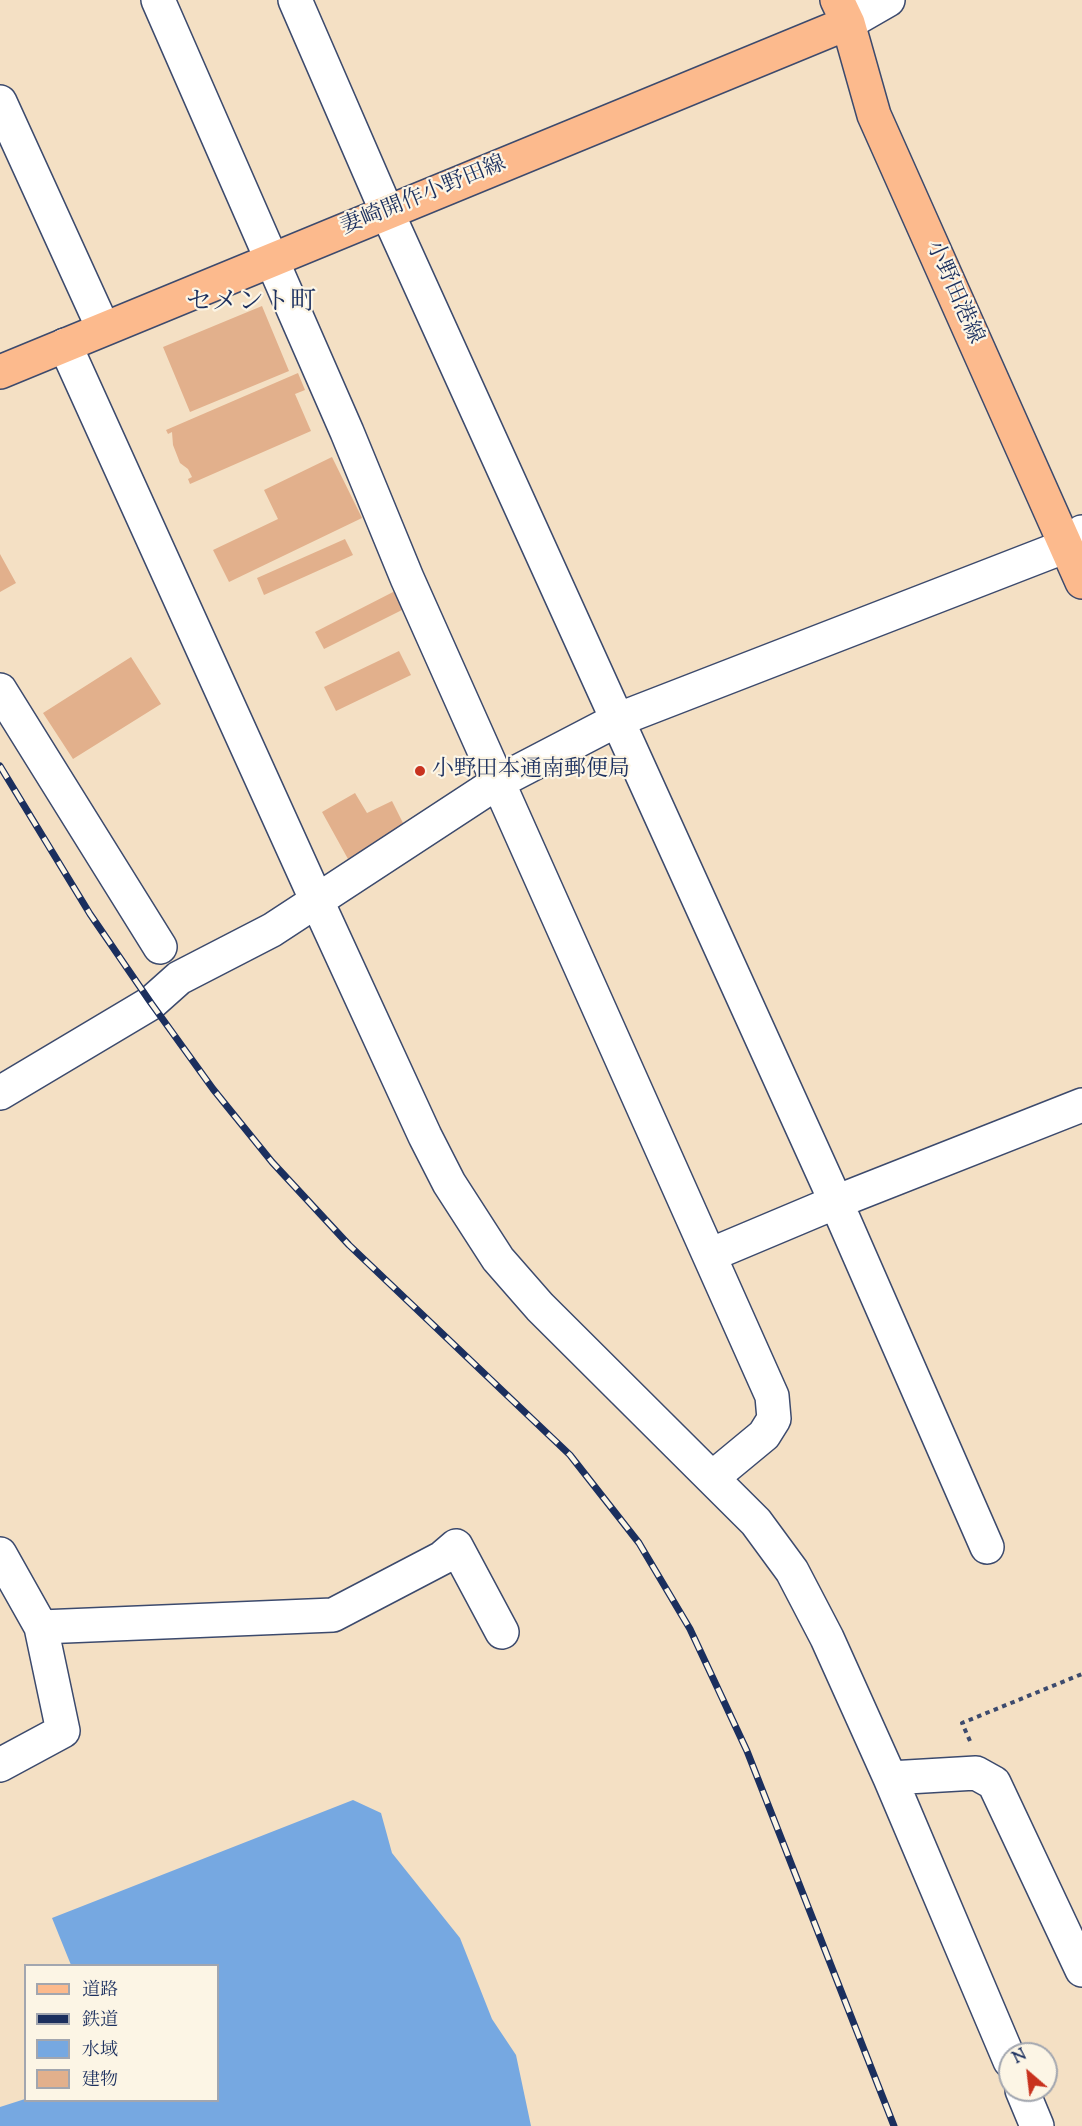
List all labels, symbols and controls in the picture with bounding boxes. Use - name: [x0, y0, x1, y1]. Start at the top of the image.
- street label: 妻崎開作小野田線: [337, 152, 511, 242]
- street label: 小野田港線: [919, 237, 987, 349]
- district label: セメント町: [186, 289, 316, 321]
- place label: 小野田本通南郵便局: [432, 758, 630, 784]
- marker: 小野田本通南郵便局: [413, 764, 427, 778]
- legend: [24, 1964, 219, 2102]
- text: 道路: [82, 1978, 118, 2004]
- text: 鉄道: [82, 2008, 118, 2034]
- text: 水域: [82, 2038, 118, 2064]
- north arrow: [998, 2042, 1058, 2102]
- text: N: [1009, 2044, 1031, 2071]
- text: 建物: [82, 2068, 118, 2094]

